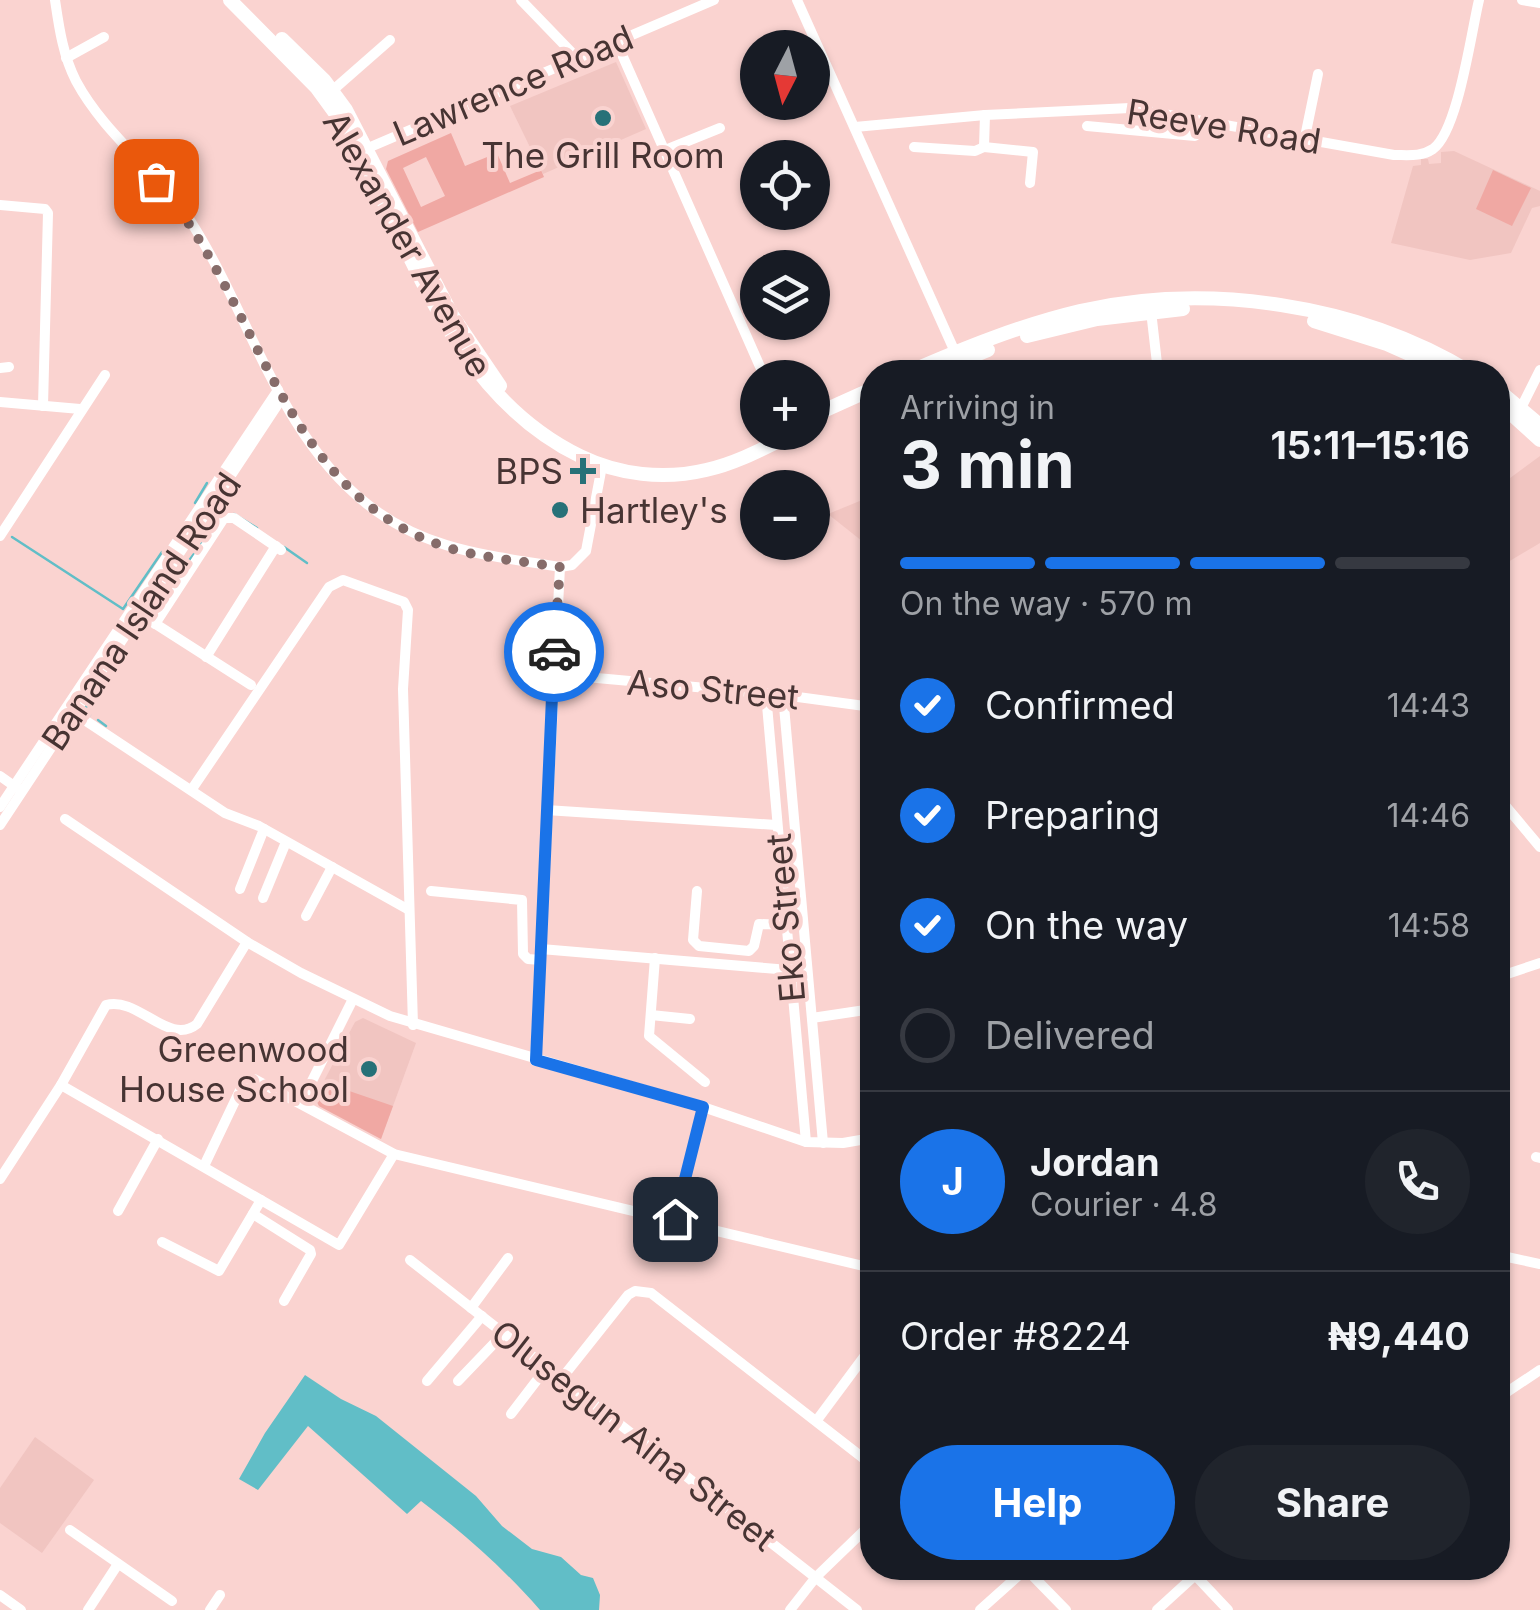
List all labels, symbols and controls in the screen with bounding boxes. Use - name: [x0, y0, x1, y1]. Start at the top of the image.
- street label: Lawrence Road: [387, 16, 639, 154]
- north arrow: [740, 30, 830, 120]
- map controls: [740, 30, 830, 560]
- street label: Reeve Road: [1124, 90, 1324, 162]
- street label: Alexander Avenue: [315, 104, 501, 384]
- marker: The Grill Room: [592, 107, 614, 129]
- place label: The Grill Room: [481, 134, 725, 176]
- pin: [114, 139, 199, 224]
- button: locate: [740, 140, 830, 230]
- icon: bag: [129, 154, 184, 209]
- button: layers: [740, 250, 830, 340]
- button: +: [740, 360, 830, 450]
- text: Arriving in: [900, 388, 1055, 427]
- text: 15:11–15:16: [1270, 422, 1470, 468]
- text: 3 min: [900, 425, 1075, 504]
- place label: BPS: [495, 450, 563, 492]
- marker: BPS: [572, 460, 594, 482]
- street label: Banana Island Road: [33, 464, 249, 758]
- button: −: [740, 470, 830, 560]
- place label: Hartley's: [580, 489, 728, 531]
- marker: Hartley's: [549, 499, 571, 521]
- text: On the way · 570 m: [900, 584, 1193, 623]
- courier: [504, 602, 604, 702]
- icon: car: [527, 625, 582, 680]
- street label: Aso Street: [625, 661, 801, 717]
- icon: check: [900, 678, 955, 733]
- text: Confirmed: [985, 682, 1175, 728]
- text: 14:43: [1387, 686, 1470, 725]
- icon: check: [900, 788, 955, 843]
- text: Preparing: [985, 792, 1160, 838]
- text: 14:46: [1387, 796, 1470, 835]
- street label: Eko Street: [757, 832, 813, 1004]
- icon: check: [900, 898, 955, 953]
- text: On the way: [985, 902, 1188, 948]
- text: 14:58: [1388, 906, 1470, 945]
- text: Delivered: [985, 1012, 1155, 1058]
- place label: Greenwood House School: [119, 1028, 349, 1110]
- marker: Greenwood House School: [358, 1058, 380, 1080]
- button: phone: [1365, 1129, 1470, 1234]
- text: Jordan: [1030, 1139, 1160, 1185]
- text: J: [941, 1158, 964, 1204]
- pin: [633, 1177, 718, 1262]
- text: Courier · 4.8: [1030, 1185, 1218, 1224]
- icon: home: [648, 1192, 703, 1247]
- street label: Olusegun Aina Street: [483, 1311, 785, 1559]
- text: Order #8224: [900, 1313, 1131, 1359]
- text: ₦9,440: [1328, 1313, 1470, 1359]
- button: Help: [900, 1445, 1175, 1560]
- button: Share: [1195, 1445, 1470, 1560]

